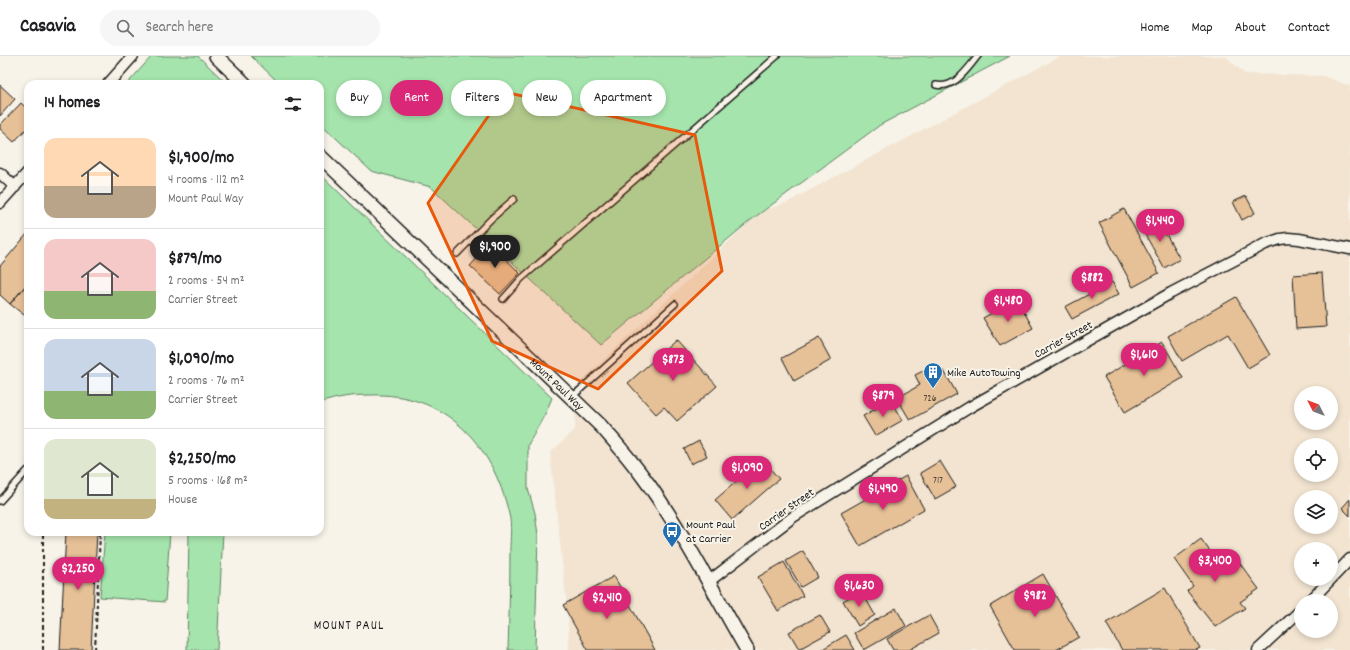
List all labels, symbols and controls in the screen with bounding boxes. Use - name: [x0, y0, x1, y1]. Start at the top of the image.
- search box: [100, 10, 380, 46]
- text: Casavia: [20, 14, 76, 41]
- icon: search: [114, 17, 136, 39]
- text: Search here: [146, 17, 213, 39]
- text: Home: [1140, 18, 1169, 38]
- text: Map: [1191, 18, 1213, 38]
- text: About: [1235, 18, 1266, 38]
- text: Contact: [1288, 18, 1330, 38]
- chip: Buy: [336, 80, 382, 116]
- chip: Rent: [390, 80, 443, 116]
- chip: Filters: [451, 80, 514, 116]
- chip: New: [522, 80, 572, 116]
- chip: Apartment: [580, 80, 666, 116]
- text: 14 homes: [44, 92, 100, 116]
- icon: filters: [282, 93, 304, 115]
- text: $1,900/mo: [168, 147, 234, 171]
- icon: home: [76, 154, 124, 202]
- text: 4 rooms · 112 m²: [168, 171, 244, 190]
- text: Mount Paul Way: [168, 190, 243, 209]
- pin: $1,440: [1127, 209, 1193, 243]
- text: $1,440: [1145, 212, 1175, 231]
- pin: $1,900: [462, 235, 528, 269]
- text: $1,900: [479, 238, 511, 257]
- text: $879/mo: [168, 248, 222, 272]
- icon: home: [76, 255, 124, 303]
- pin: $882: [1068, 266, 1116, 300]
- text: $882: [1081, 269, 1103, 288]
- text: 2 rooms · 54 m²: [168, 272, 244, 291]
- pin: $1,480: [975, 289, 1041, 323]
- text: Carrier Street: [168, 291, 238, 310]
- text: $1,480: [993, 292, 1023, 311]
- street label: Carrier Street: [1031, 317, 1096, 363]
- pin: $1,610: [1111, 343, 1177, 377]
- text: $1,610: [1130, 346, 1158, 365]
- text: $1,090/mo: [168, 348, 234, 372]
- pin: $873: [649, 348, 697, 382]
- text: $873: [662, 351, 684, 370]
- icon: home: [76, 355, 124, 403]
- street label: Mount Paul Way: [525, 355, 588, 416]
- building icon: Mike AutoTowing: [922, 361, 944, 389]
- place label: Mike AutoTowing: [947, 365, 1020, 382]
- text: 2 rooms · 76 m²: [168, 372, 244, 391]
- pin: $879: [859, 384, 907, 418]
- north arrow: [1294, 386, 1338, 430]
- map controls: [1294, 386, 1338, 638]
- text: $879: [872, 387, 894, 406]
- text: Carrier Street: [168, 391, 238, 410]
- house number: 726: [923, 392, 937, 406]
- button: locate: [1294, 438, 1338, 482]
- text: $2,250/mo: [168, 448, 236, 472]
- icon: home: [76, 455, 124, 503]
- pin: $1,090: [714, 456, 780, 490]
- text: $1,090: [731, 459, 763, 478]
- text: 5 rooms · 168 m²: [168, 472, 248, 491]
- house number: 717: [933, 474, 943, 488]
- pin: $1,490: [850, 477, 916, 511]
- text: $1,490: [868, 480, 898, 499]
- street label: Carrier Street: [756, 484, 819, 536]
- button: layers: [1294, 490, 1338, 534]
- text: House: [168, 491, 197, 510]
- place label: Mount Paul at Carrier: [686, 517, 736, 548]
- bus stop icon: Mount Paul at Carrier: [661, 520, 683, 548]
- button: +: [1294, 542, 1338, 586]
- pin: $3,400: [1182, 549, 1248, 583]
- text: $3,400: [1198, 552, 1232, 571]
- pin: $2,250: [45, 557, 111, 591]
- text: $2,250: [61, 560, 95, 579]
- pin: $1,630: [826, 574, 892, 608]
- text: $1,630: [843, 577, 875, 596]
- pin: $982: [1011, 584, 1059, 618]
- pin: $2,410: [574, 586, 640, 620]
- text: $982: [1023, 587, 1047, 606]
- text: $2,410: [592, 589, 622, 608]
- button: −: [1294, 594, 1338, 638]
- district label: MOUNT PAUL: [314, 617, 384, 636]

